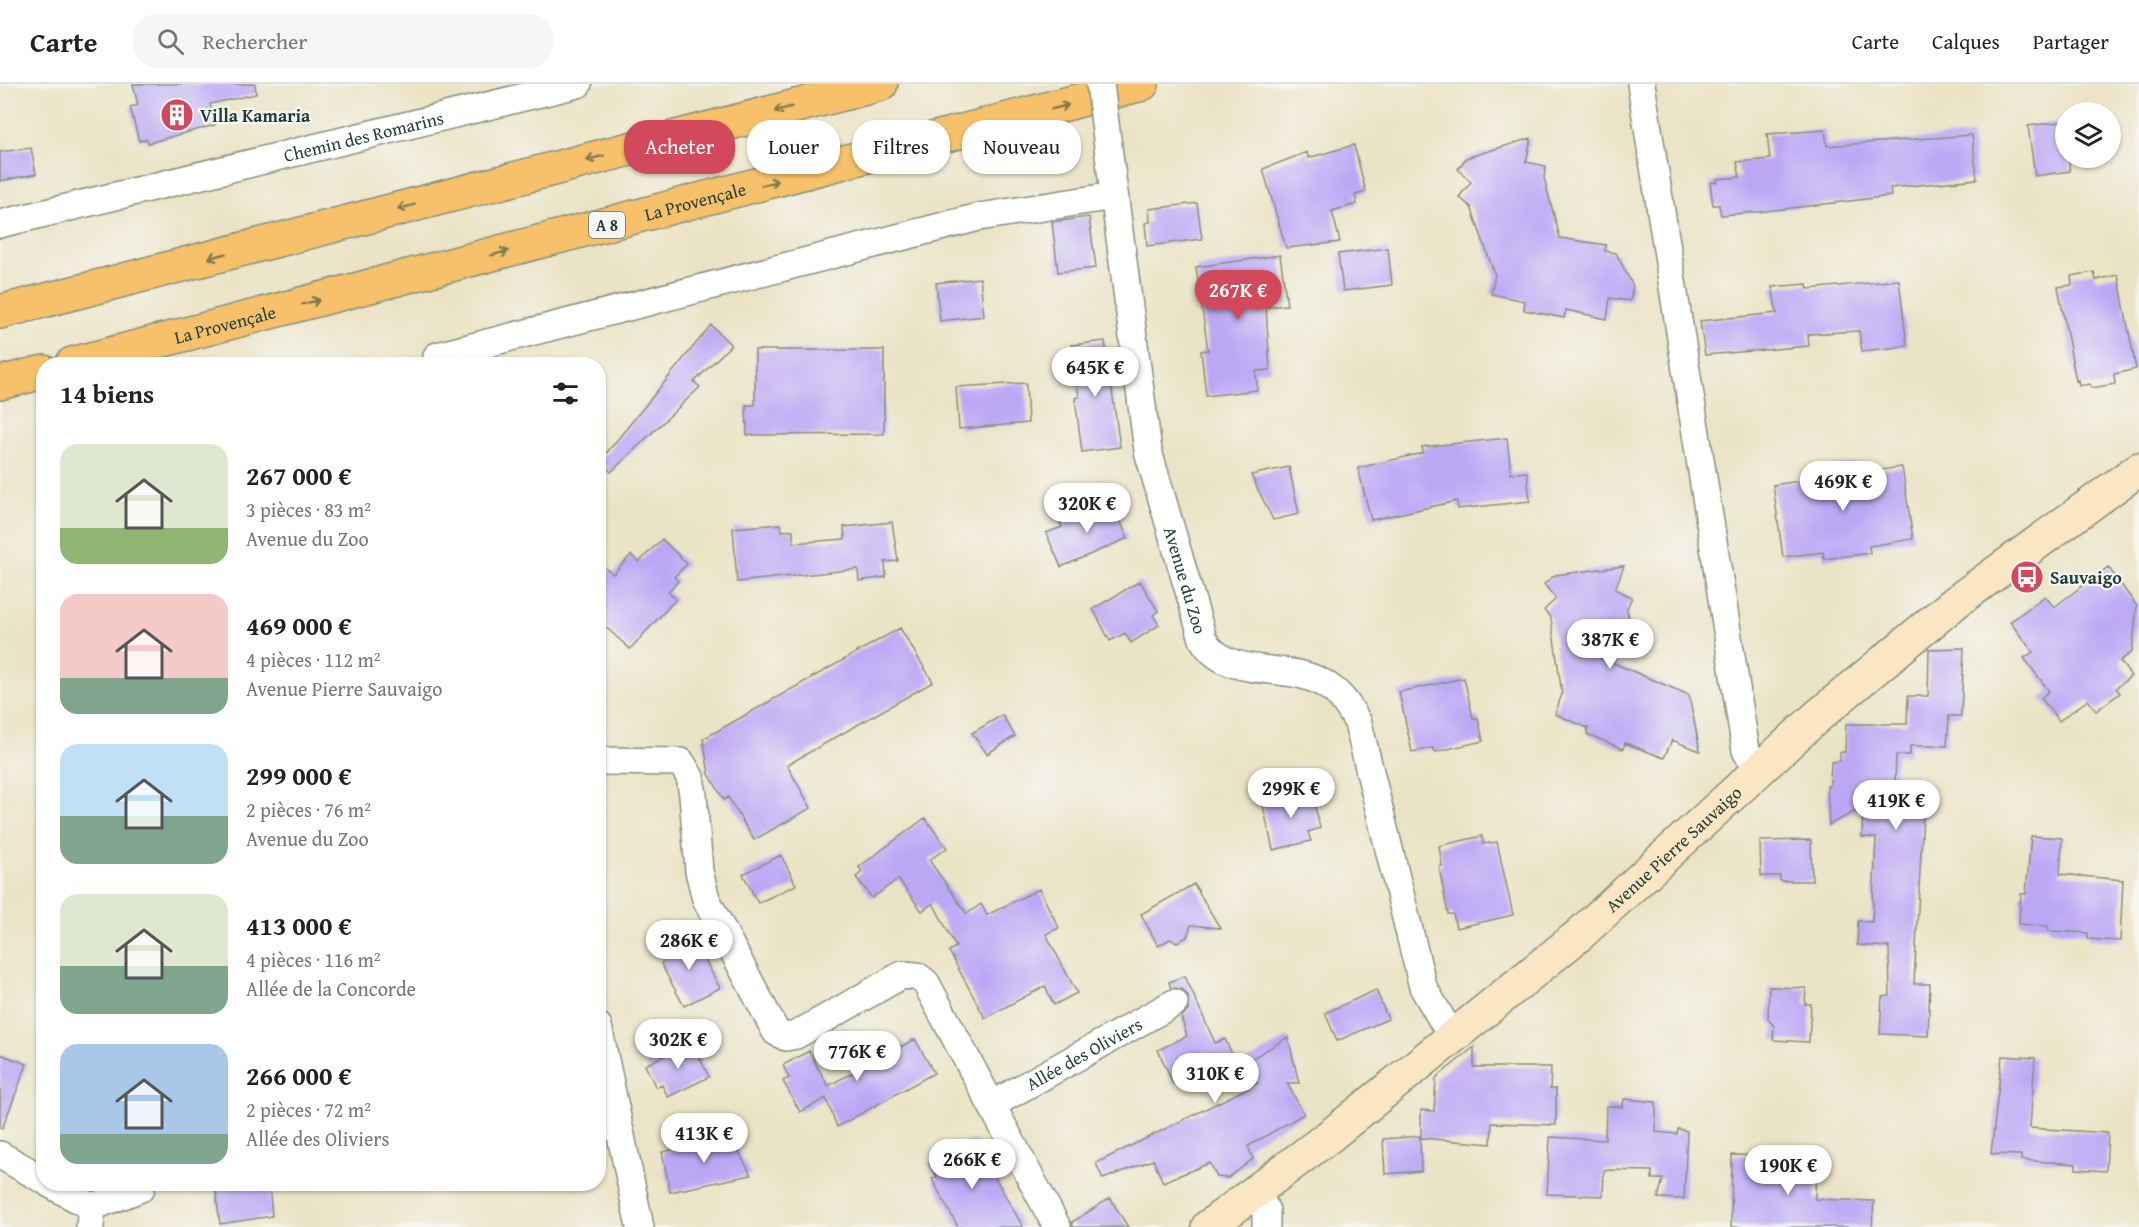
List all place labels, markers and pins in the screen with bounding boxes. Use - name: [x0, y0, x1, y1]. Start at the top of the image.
- building icon: Villa Kamaria: [159, 97, 195, 133]
- place label: Villa Kamaria: [200, 102, 311, 129]
- pin: 267K €: [1189, 270, 1287, 321]
- pin: 645K €: [1046, 347, 1144, 398]
- pin: 469K €: [1794, 461, 1892, 512]
- pin: 320K €: [1038, 483, 1136, 534]
- bus stop icon: Sauvaigo: [2009, 559, 2045, 595]
- place label: Sauvaigo: [2050, 564, 2122, 591]
- pin: 387K €: [1561, 619, 1659, 670]
- pin: 299K €: [1242, 768, 1340, 819]
- pin: 419K €: [1847, 780, 1945, 831]
- pin: 286K €: [640, 920, 738, 971]
- pin: 302K €: [629, 1019, 727, 1070]
- pin: 776K €: [808, 1031, 906, 1082]
- pin: 310K €: [1166, 1053, 1264, 1104]
- pin: 413K €: [655, 1113, 753, 1164]
- pin: 266K €: [923, 1139, 1021, 1190]
- pin: 190K €: [1739, 1145, 1837, 1196]

